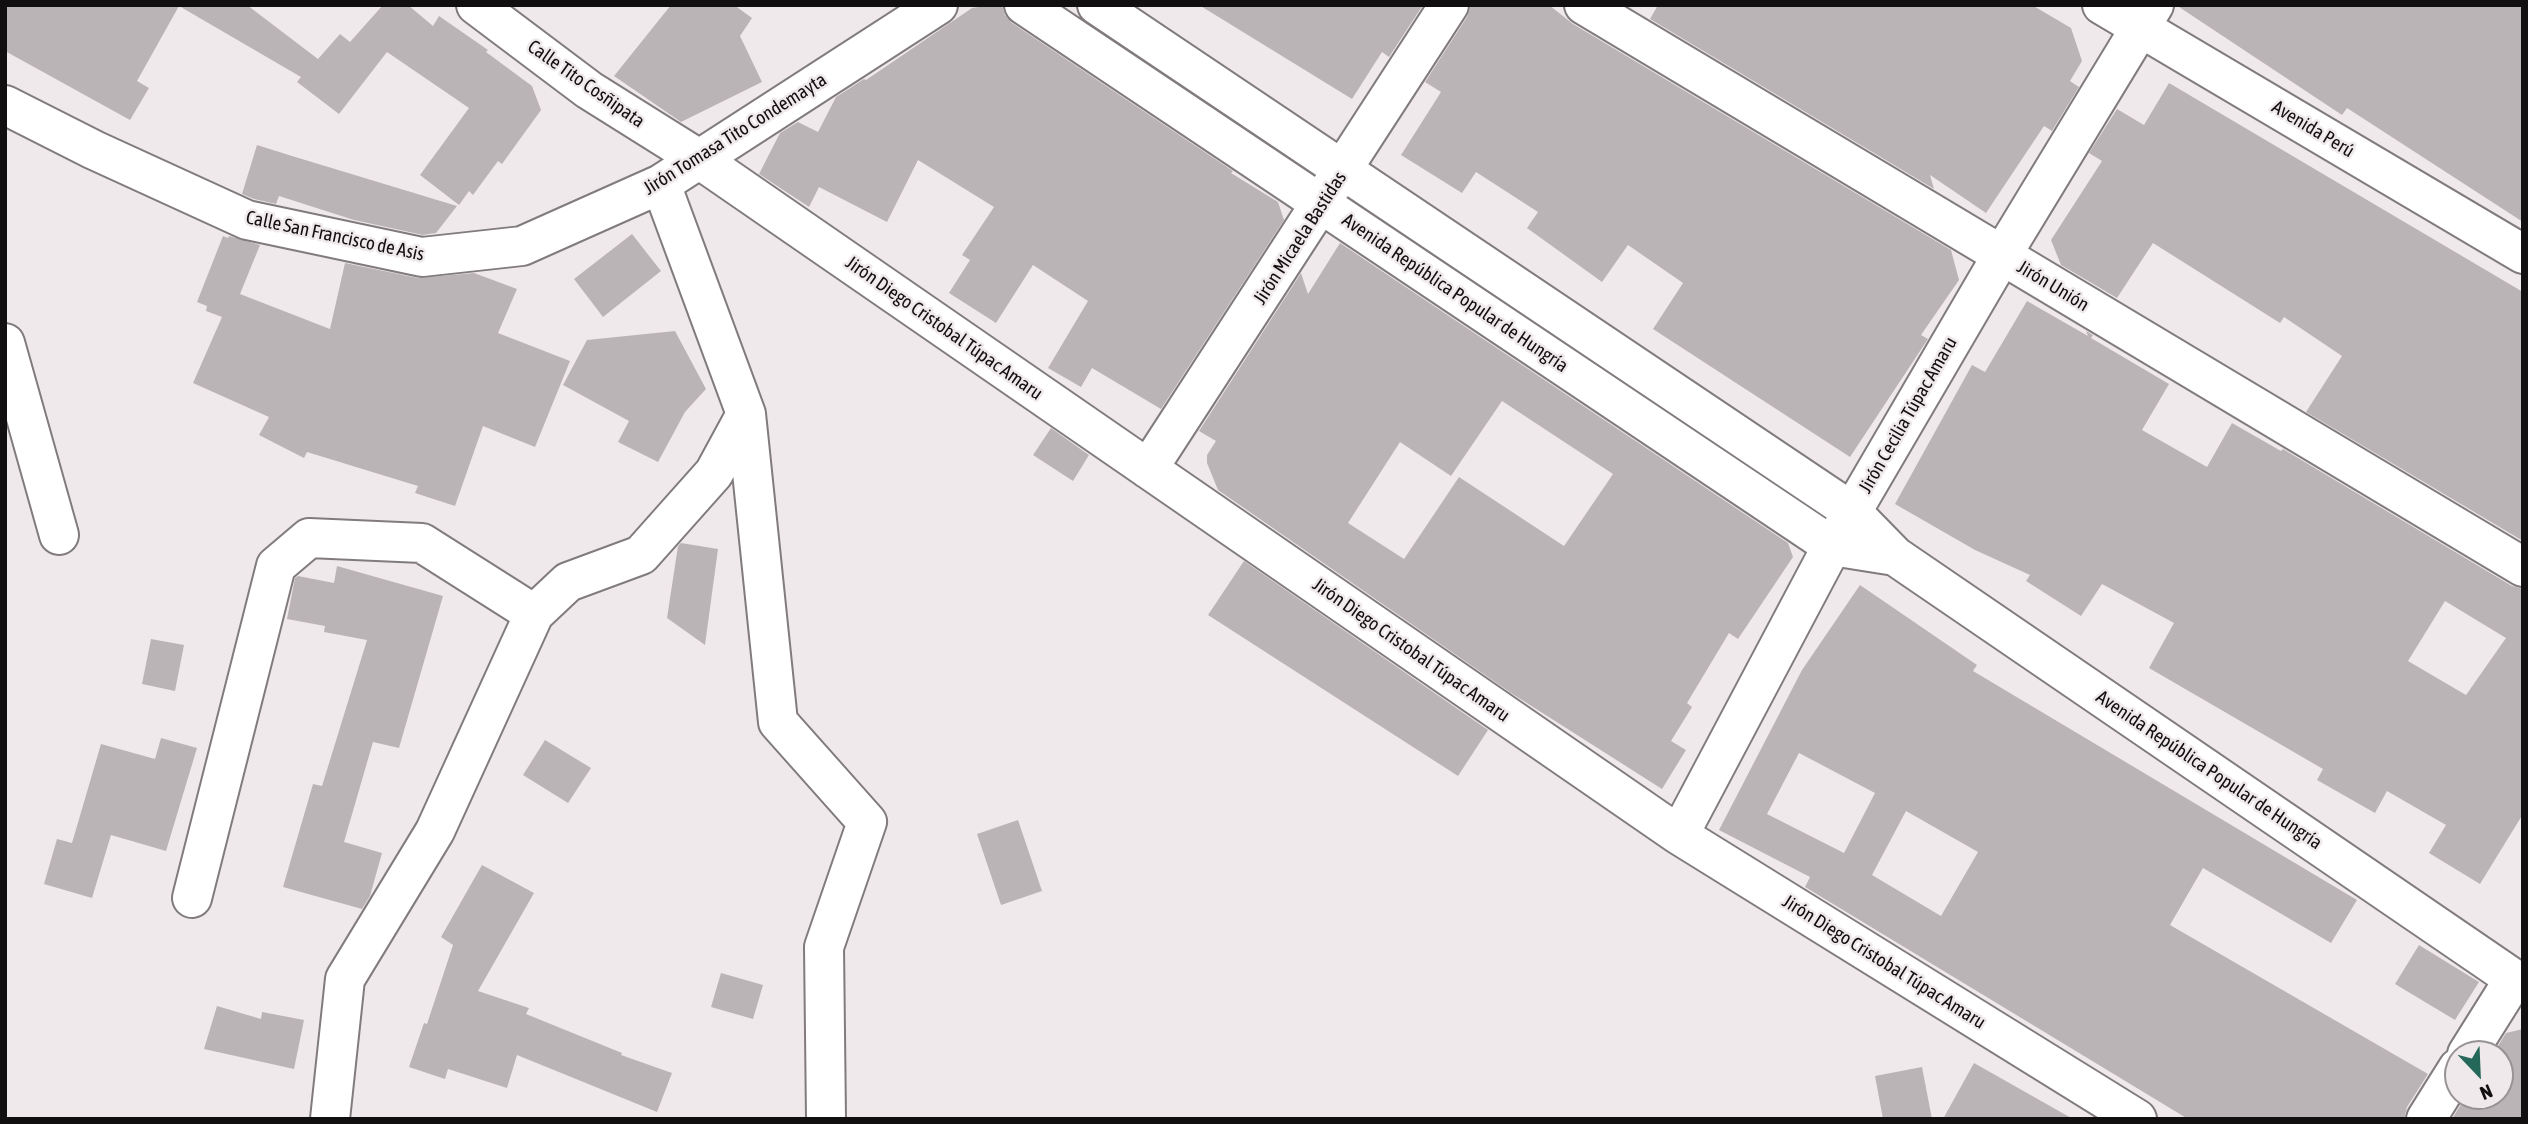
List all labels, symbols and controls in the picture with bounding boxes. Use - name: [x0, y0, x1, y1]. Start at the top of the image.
- street label: Calle Tito Cosñipata: [523, 35, 649, 133]
- street label: Jirón Tomasa Tito Condemayta: [639, 68, 831, 200]
- street label: Avenida Perú: [2268, 96, 2358, 162]
- street label: Jirón Micaela Bastidas: [1249, 167, 1351, 309]
- street label: Calle San Francisco de Asis: [244, 206, 426, 266]
- street label: Avenida República Popular de Hungría: [1338, 209, 1572, 377]
- street label: Jirón Diego Cristobal Túpac Amaru: [841, 251, 1047, 405]
- street label: Jirón Unión: [2013, 256, 2093, 316]
- street label: Jirón Cecilia Túpac Amaru: [1854, 333, 1962, 497]
- street label: Jirón Diego Cristobal Túpac Amaru: [1308, 573, 1514, 727]
- street label: Avenida República Popular de Hungría: [2092, 686, 2326, 854]
- street label: Jirón Diego Cristobal Túpac Amaru: [1778, 890, 1990, 1034]
- north arrow: [2444, 1040, 2514, 1110]
- text: N: [2477, 1080, 2496, 1105]

